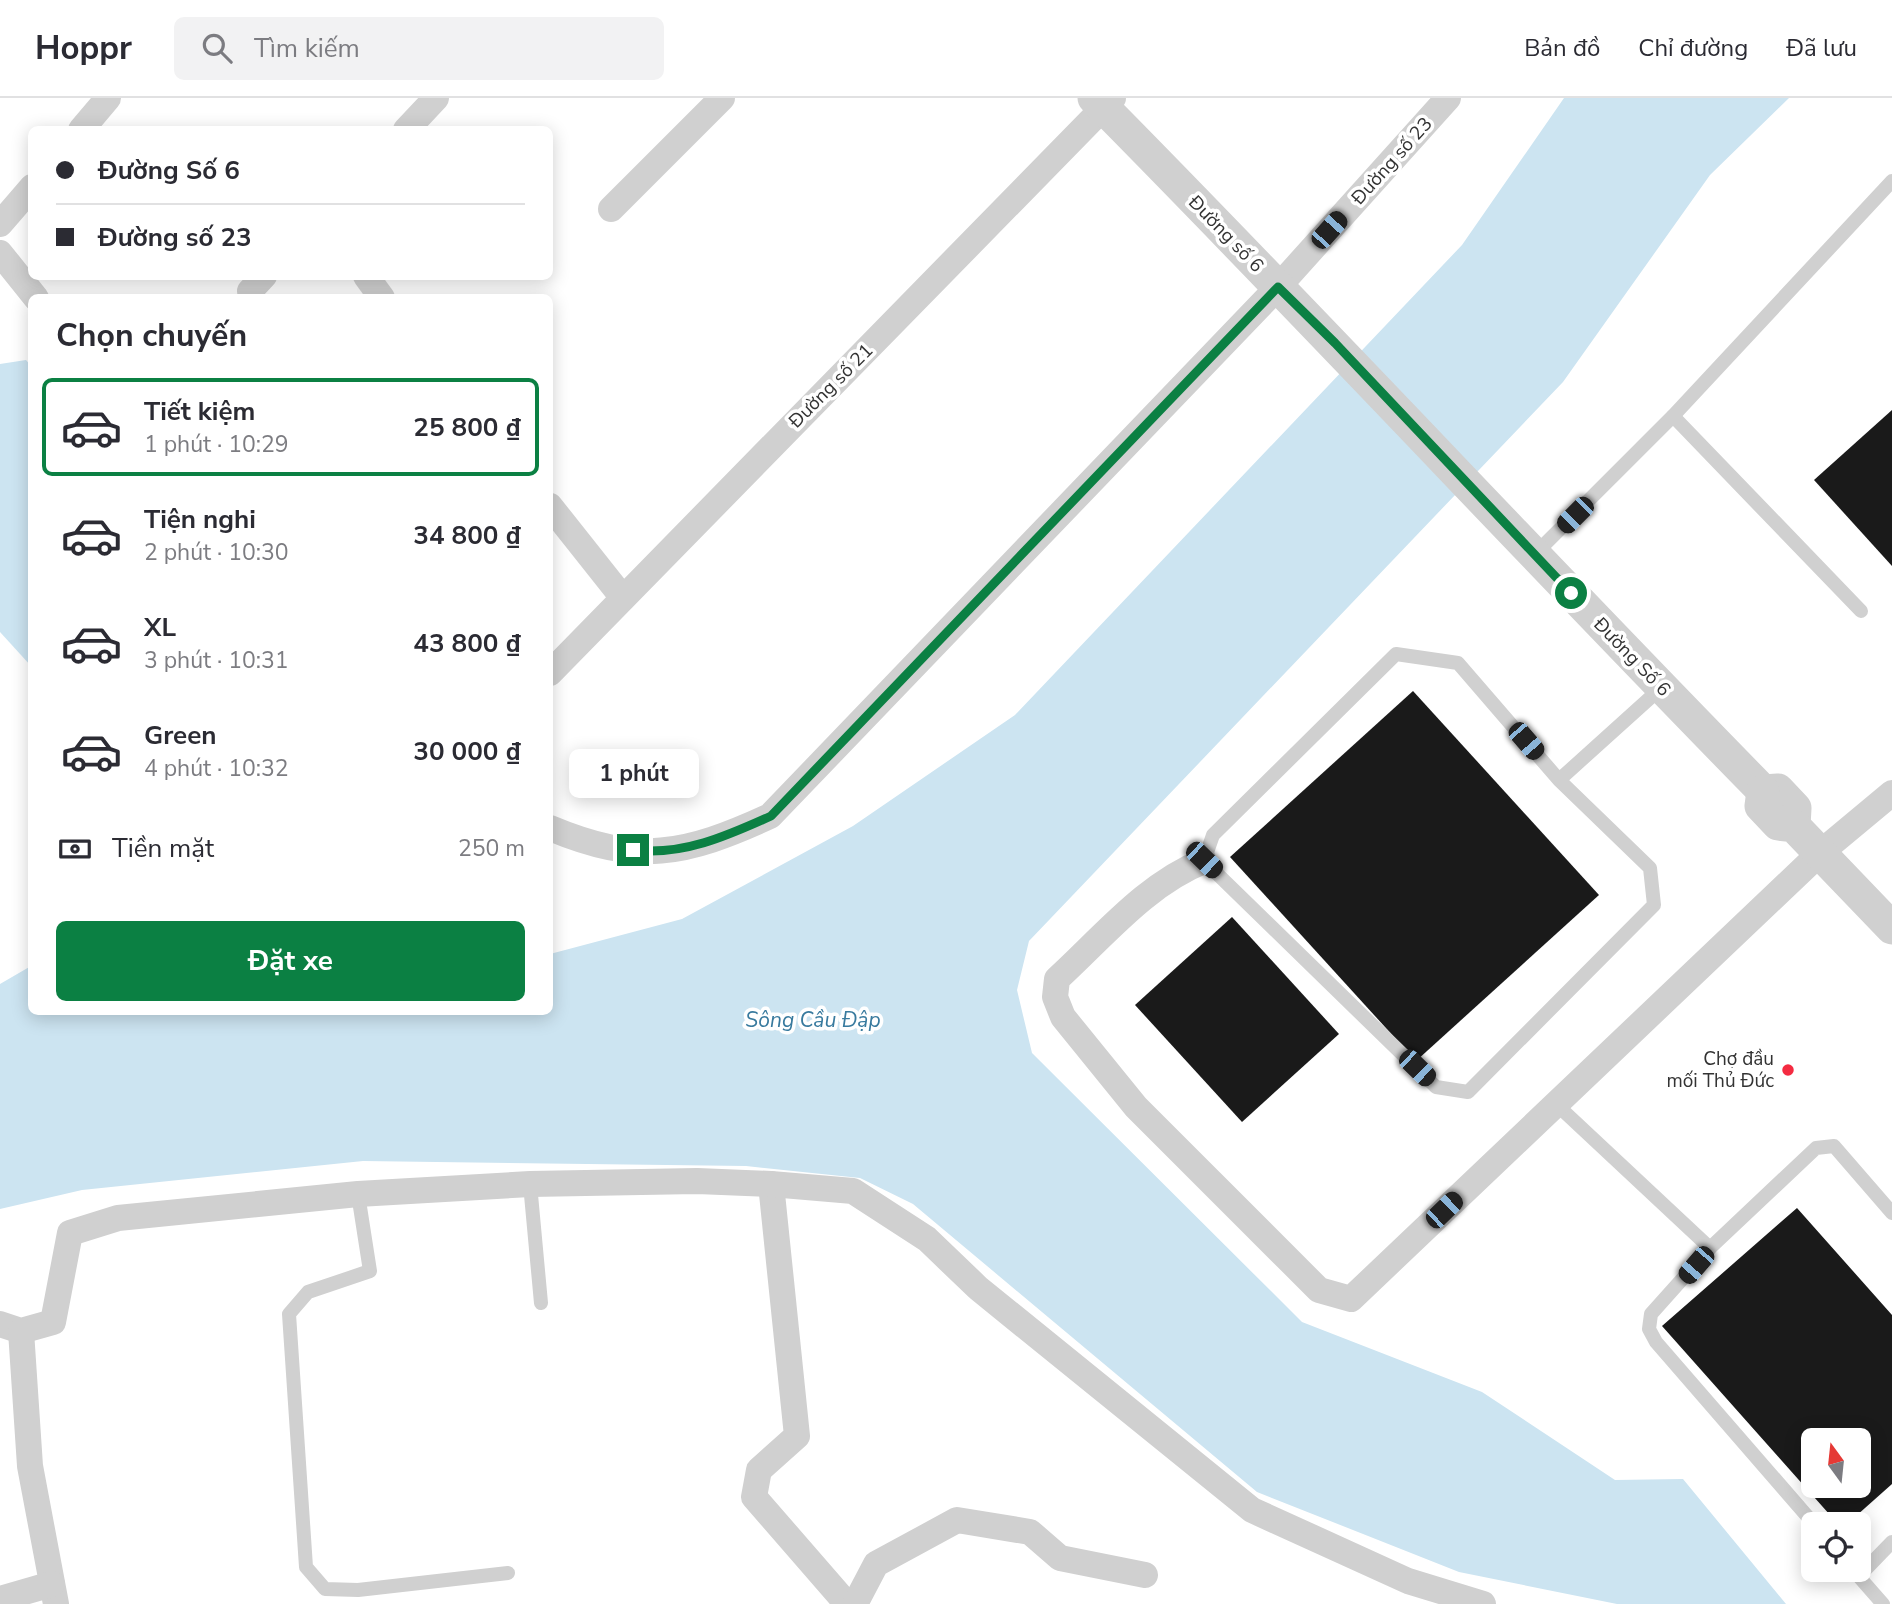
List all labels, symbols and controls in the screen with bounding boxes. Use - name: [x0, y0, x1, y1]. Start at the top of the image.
- search box: [174, 17, 664, 80]
- text: Hoppr: [35, 26, 132, 71]
- icon: search: [198, 29, 236, 67]
- text: Tìm kiếm: [254, 31, 360, 66]
- text: Bản đồ: [1524, 32, 1600, 64]
- text: Chỉ đường: [1638, 32, 1748, 64]
- text: Đã lưu: [1786, 32, 1857, 64]
- street label: Đường số 23: [1345, 112, 1438, 211]
- text: Đường Số 6: [98, 153, 240, 188]
- street label: Đường số 6: [1182, 189, 1269, 278]
- car: [1308, 207, 1351, 253]
- text: Đường số 23: [98, 220, 252, 255]
- text: Chọn chuyến: [56, 314, 247, 357]
- street label: Đường số 21: [782, 338, 879, 435]
- text: Tiết kiệm: [144, 394, 255, 429]
- icon: car: [60, 396, 123, 459]
- text: 25 800 ₫: [413, 410, 521, 445]
- text: 1 phút · 10:29: [144, 429, 289, 460]
- car: [1553, 493, 1598, 537]
- text: Tiện nghi: [144, 502, 256, 537]
- icon: car: [60, 504, 123, 567]
- text: 34 800 ₫: [413, 518, 521, 553]
- text: 2 phút · 10:30: [144, 537, 289, 568]
- route start: [1555, 577, 1587, 609]
- text: XL: [144, 610, 176, 645]
- street label: Đường Số 6: [1587, 611, 1676, 702]
- icon: car: [60, 612, 123, 675]
- text: 43 800 ₫: [413, 626, 521, 661]
- text: 3 phút · 10:31: [144, 645, 289, 676]
- text: Green: [144, 718, 217, 753]
- car: [1505, 718, 1548, 764]
- icon: car: [60, 720, 123, 783]
- text: 30 000 ₫: [413, 734, 521, 769]
- callout: 1 phút: [568, 748, 698, 798]
- text: 4 phút · 10:32: [144, 753, 289, 784]
- text: 1 phút: [599, 758, 669, 789]
- icon: cash: [56, 830, 94, 868]
- text: Tiền mặt: [112, 831, 214, 866]
- text: 250 m: [458, 833, 525, 864]
- route end: [617, 834, 649, 866]
- car: [1182, 838, 1227, 882]
- button: Đặt xe: [56, 921, 525, 1001]
- water label: Sông Cầu Đập: [745, 1006, 881, 1034]
- car: [1395, 1046, 1440, 1090]
- place label: Chợ đầu mối Thủ Đức: [1667, 1046, 1774, 1094]
- marker: Chợ đầu mối Thủ Đức: [1780, 1062, 1796, 1078]
- car: [1422, 1188, 1467, 1232]
- car: [1675, 1242, 1718, 1288]
- north arrow: [1801, 1428, 1871, 1498]
- map controls: [1801, 1428, 1871, 1582]
- button: locate: [1801, 1512, 1871, 1582]

